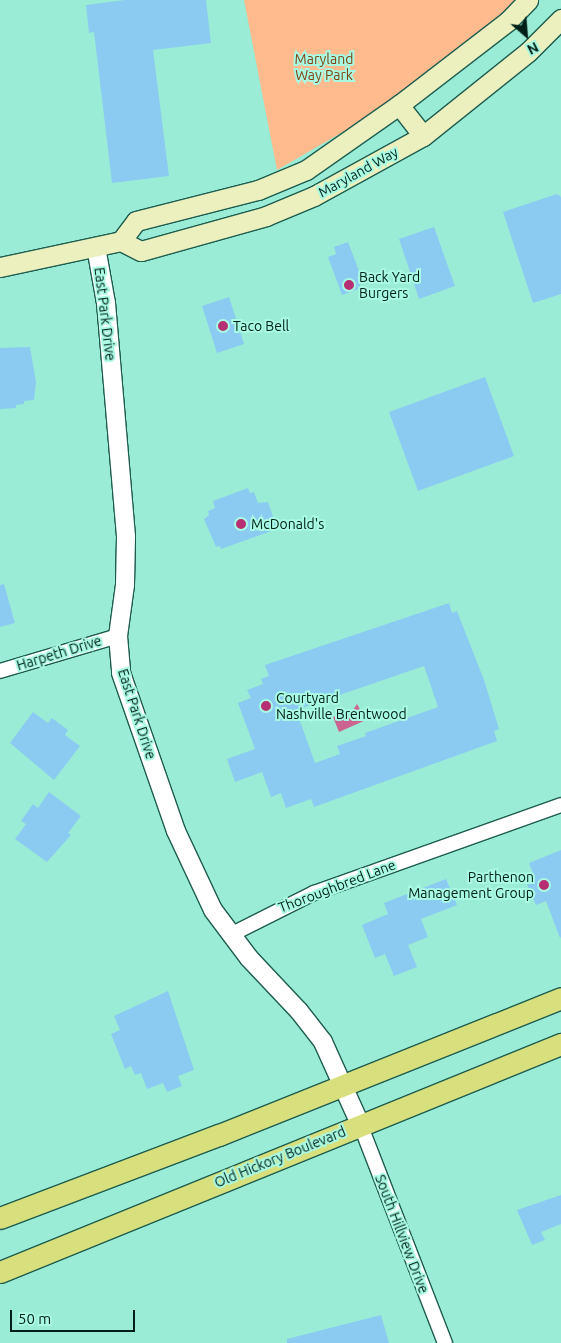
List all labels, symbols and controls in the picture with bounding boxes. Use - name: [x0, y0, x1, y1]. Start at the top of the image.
- north arrow: [501, 10, 551, 60]
- text: N: [525, 39, 541, 58]
- park label: Maryland Way Park: [295, 51, 353, 84]
- street label: Maryland Way: [315, 143, 401, 201]
- street label: East Park Drive: [91, 266, 119, 362]
- place label: Back Yard Burgers: [359, 269, 420, 302]
- marker: Back Yard Burgers: [343, 279, 355, 291]
- place label: Taco Bell: [233, 318, 289, 334]
- marker: Taco Bell: [217, 320, 229, 332]
- place label: McDonald's: [251, 516, 324, 532]
- marker: McDonald's: [235, 518, 247, 530]
- street label: Harpeth Drive: [14, 632, 104, 674]
- street label: East Park Drive: [114, 667, 160, 761]
- place label: Courtyard Nashville Brentwood: [276, 690, 407, 722]
- marker: Courtyard Nashville Brentwood: [260, 700, 272, 712]
- street label: Thoroughbred Lane: [276, 856, 398, 916]
- place label: Parthenon Management Group: [408, 869, 534, 902]
- marker: Parthenon Management Group: [538, 879, 550, 891]
- street label: Old Hickory Boulevard: [212, 1123, 348, 1191]
- street label: South Hillview Drive: [372, 1172, 432, 1296]
- scale bar: [12, 1300, 138, 1332]
- text: 50 m: [18, 1310, 51, 1327]

